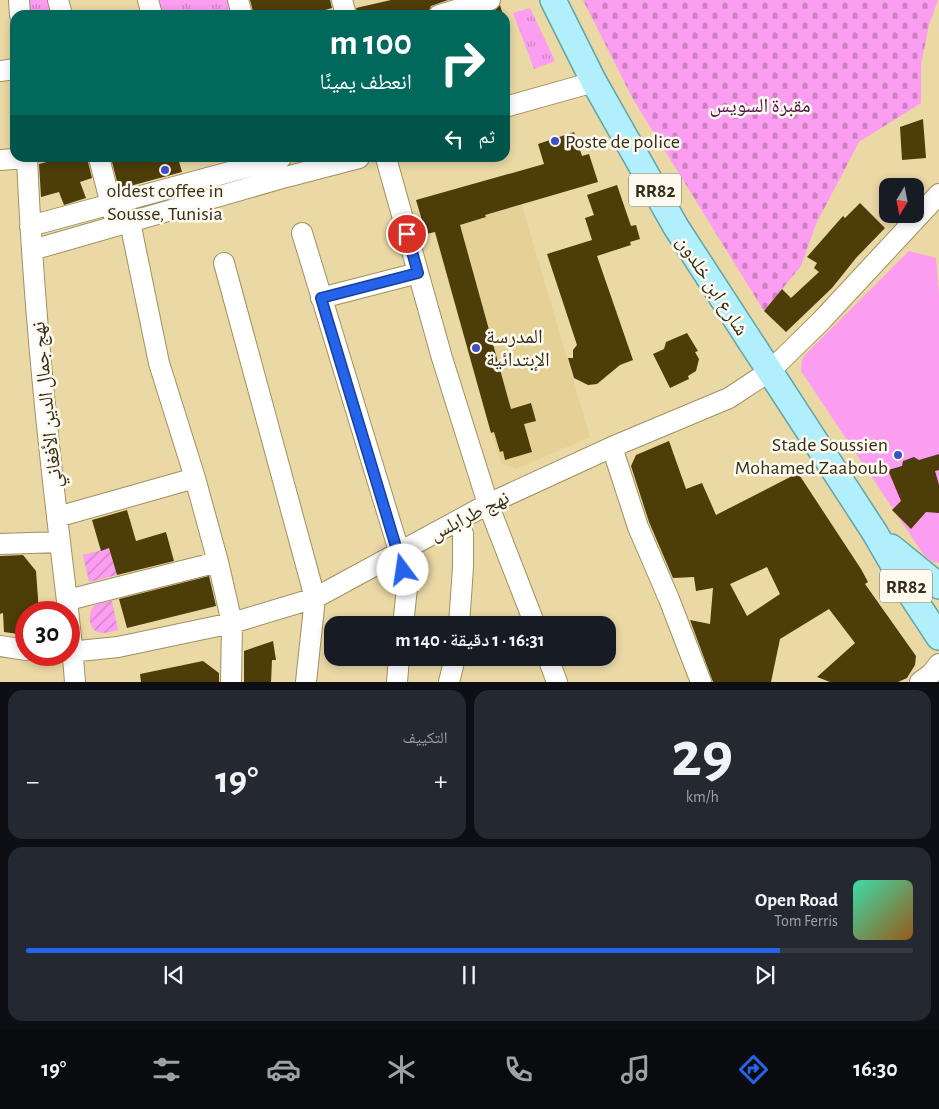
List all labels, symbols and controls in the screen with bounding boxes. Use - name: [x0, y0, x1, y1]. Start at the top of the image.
- text: 100 m: [329, 26, 412, 61]
- icon: right: [430, 30, 495, 95]
- text: انعطف يمينًا: [320, 71, 412, 93]
- park label: مقبرة السويس: [709, 96, 811, 117]
- icon: left: [440, 125, 468, 153]
- text: ثم: [478, 128, 495, 147]
- place label: Poste de police: [565, 132, 680, 152]
- marker: Poste de police: [549, 135, 561, 147]
- marker: oldest coffee in Sousse, Tunisia: [159, 164, 171, 176]
- road number: RR82: [629, 174, 681, 206]
- north arrow: [879, 178, 924, 222]
- map controls: [879, 178, 924, 223]
- place label: oldest coffee in Sousse, Tunisia: [106, 181, 224, 224]
- pin: [386, 213, 428, 255]
- icon: arrive: [393, 220, 421, 248]
- street label: شارع ابن خلدون: [671, 232, 752, 340]
- street label: نهج جمال الدين الأفغاني: [28, 320, 71, 489]
- place label: المدرسة الإبتدائية: [486, 327, 550, 372]
- marker: المدرسة الإبتدائية: [470, 342, 482, 354]
- place label: Stade Soussien Mohamed Zaaboub: [735, 435, 888, 478]
- marker: Stade Soussien Mohamed Zaaboub: [892, 449, 904, 461]
- street label: نهج طرابلس: [426, 487, 513, 546]
- position arrow: [376, 543, 428, 595]
- road number: RR82: [880, 570, 932, 602]
- speed limit sign: 30: [15, 601, 80, 666]
- text: 16:31 · 1 دقيقة · 140 m: [395, 631, 545, 650]
- text: 29: [671, 723, 733, 788]
- text: التكييف: [403, 730, 448, 746]
- text: 19°: [215, 762, 258, 800]
- text: −: [26, 768, 39, 796]
- text: +: [434, 768, 447, 796]
- text: km/h: [686, 789, 719, 805]
- text: Open Road: [755, 891, 838, 910]
- text: Tom Ferris: [774, 913, 838, 929]
- icon: previous: [160, 961, 188, 989]
- icon: pause: [455, 961, 483, 989]
- icon: next: [751, 961, 779, 989]
- icon: filters: [149, 1052, 184, 1087]
- icon: car: [266, 1052, 301, 1087]
- icon: climate: [384, 1052, 419, 1087]
- icon: phone: [501, 1052, 536, 1087]
- icon: music: [618, 1052, 653, 1087]
- icon: directions: [736, 1052, 771, 1087]
- text: 19°: [41, 1058, 66, 1080]
- text: 16:30: [853, 1058, 898, 1080]

